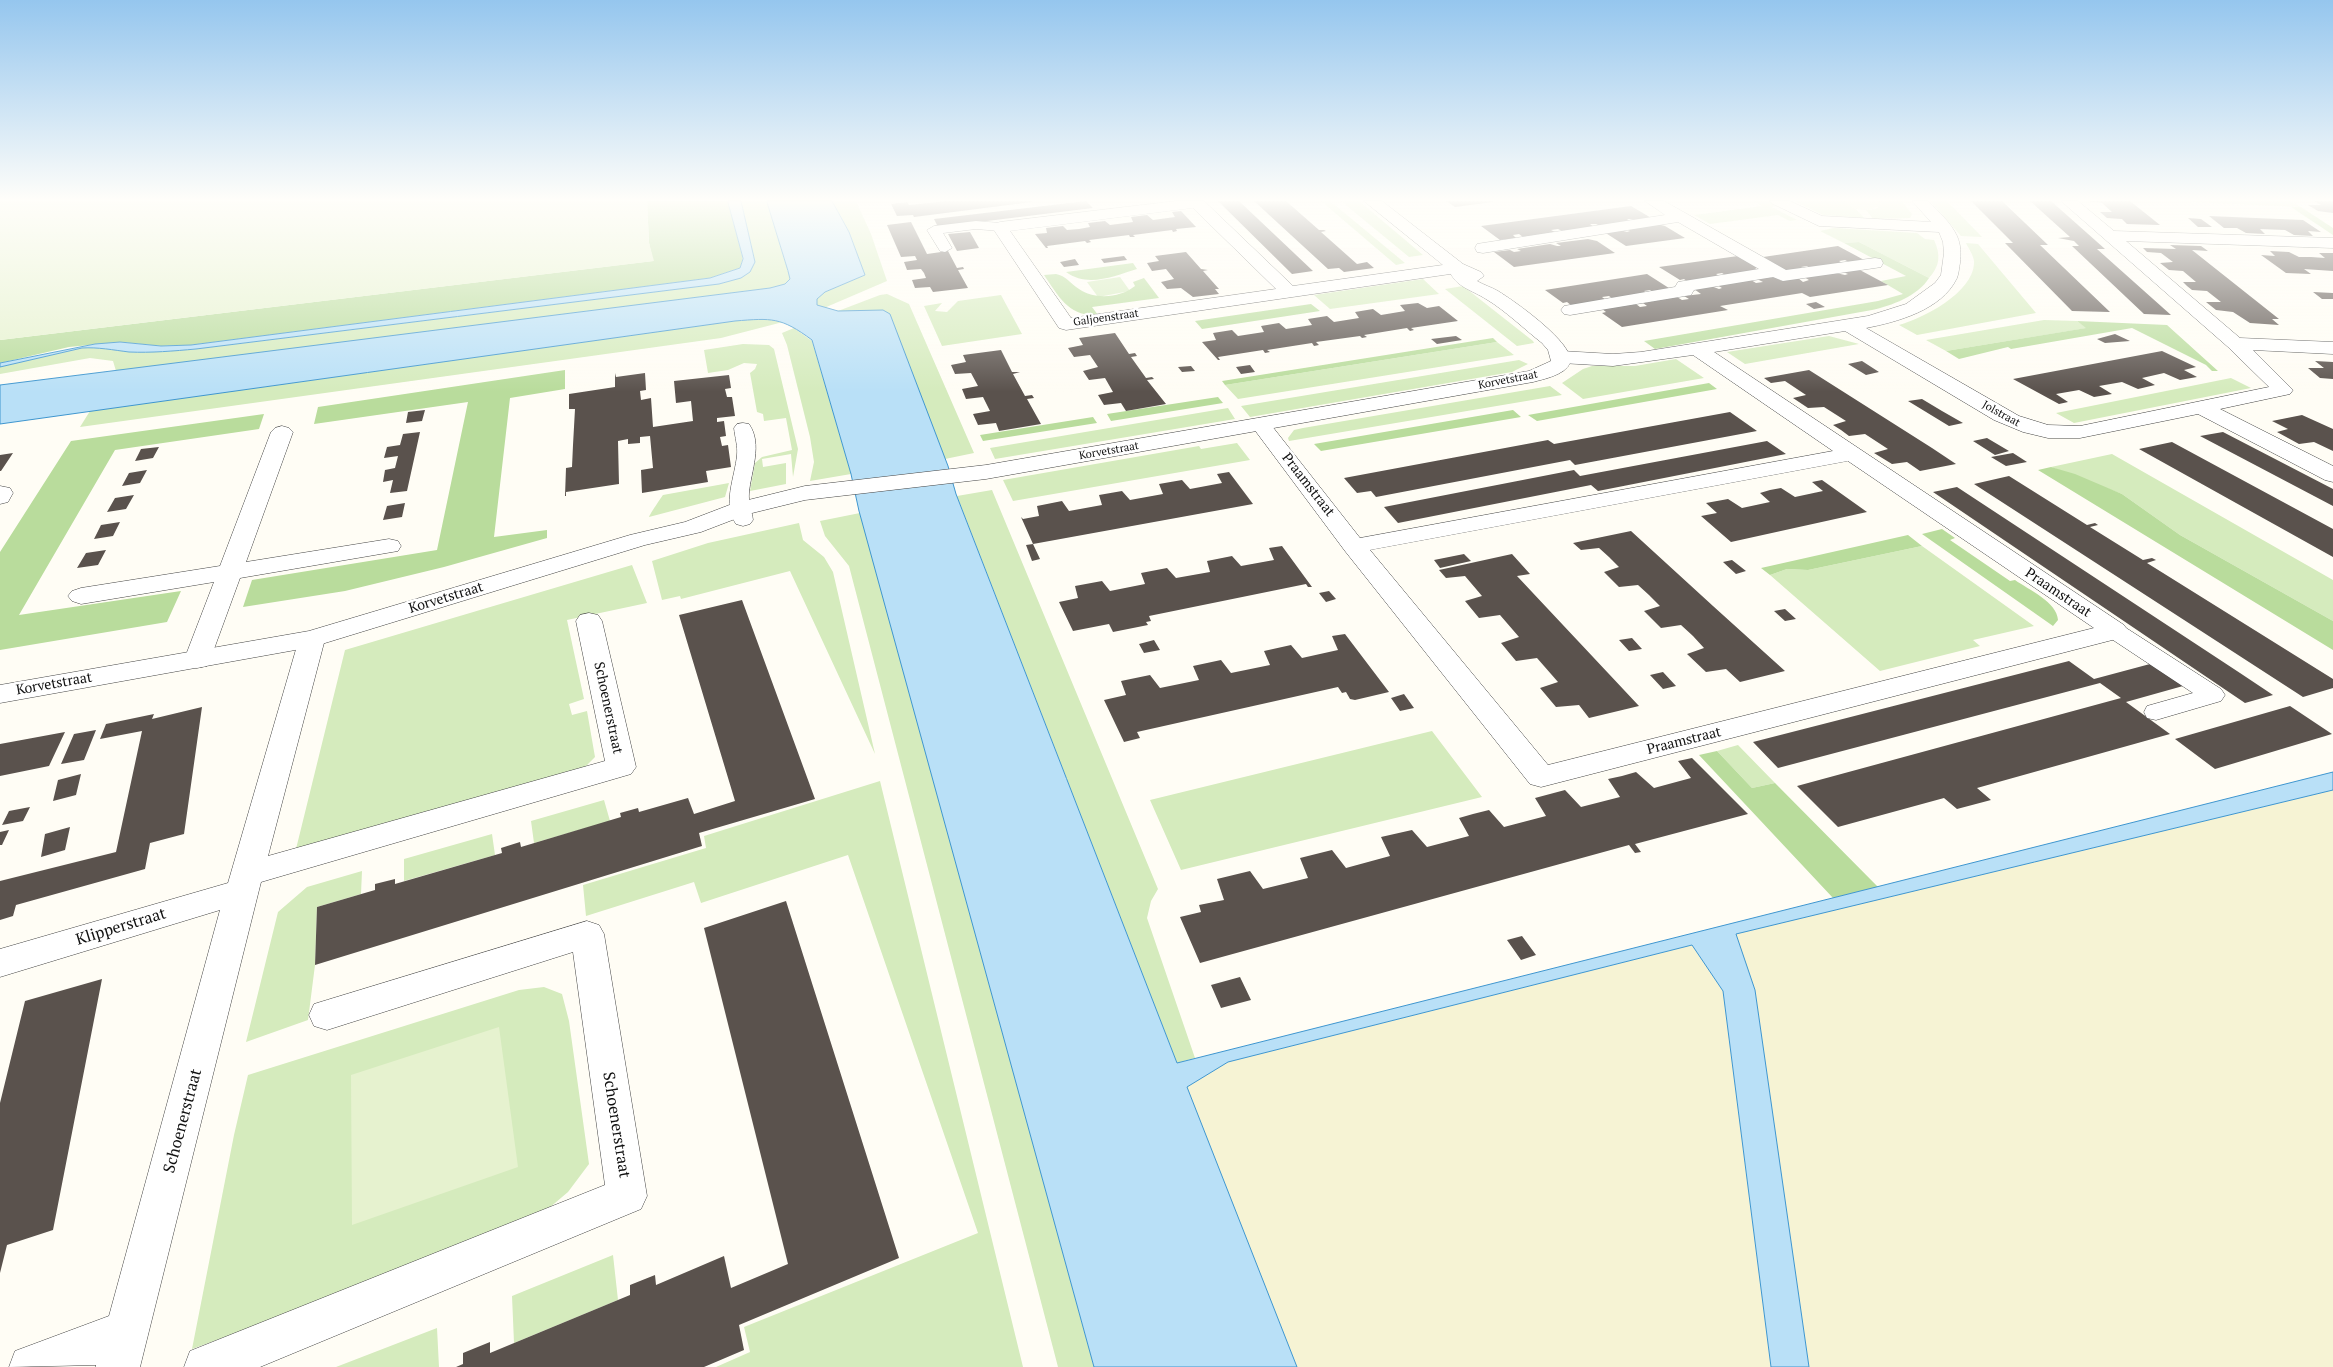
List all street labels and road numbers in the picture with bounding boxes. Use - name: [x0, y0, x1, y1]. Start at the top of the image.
- street label: Galjoenstraat: [1072, 307, 1140, 329]
- street label: Korvetstraat: [1477, 368, 1539, 392]
- street label: Jolstraat: [1980, 398, 2022, 430]
- street label: Korvetstraat: [1078, 439, 1140, 463]
- street label: Praamstraat: [1278, 450, 1338, 520]
- street label: Praamstraat: [2022, 565, 2094, 621]
- street label: Korvetstraat: [407, 579, 485, 617]
- street label: Schoenerstraat: [590, 660, 626, 756]
- street label: Korvetstraat: [15, 669, 93, 699]
- street label: Praamstraat: [1645, 724, 1723, 758]
- street label: Klipperstraat: [74, 904, 168, 950]
- street label: Schoenerstraat: [160, 1067, 206, 1175]
- street label: Schoenerstraat: [598, 1071, 634, 1179]

